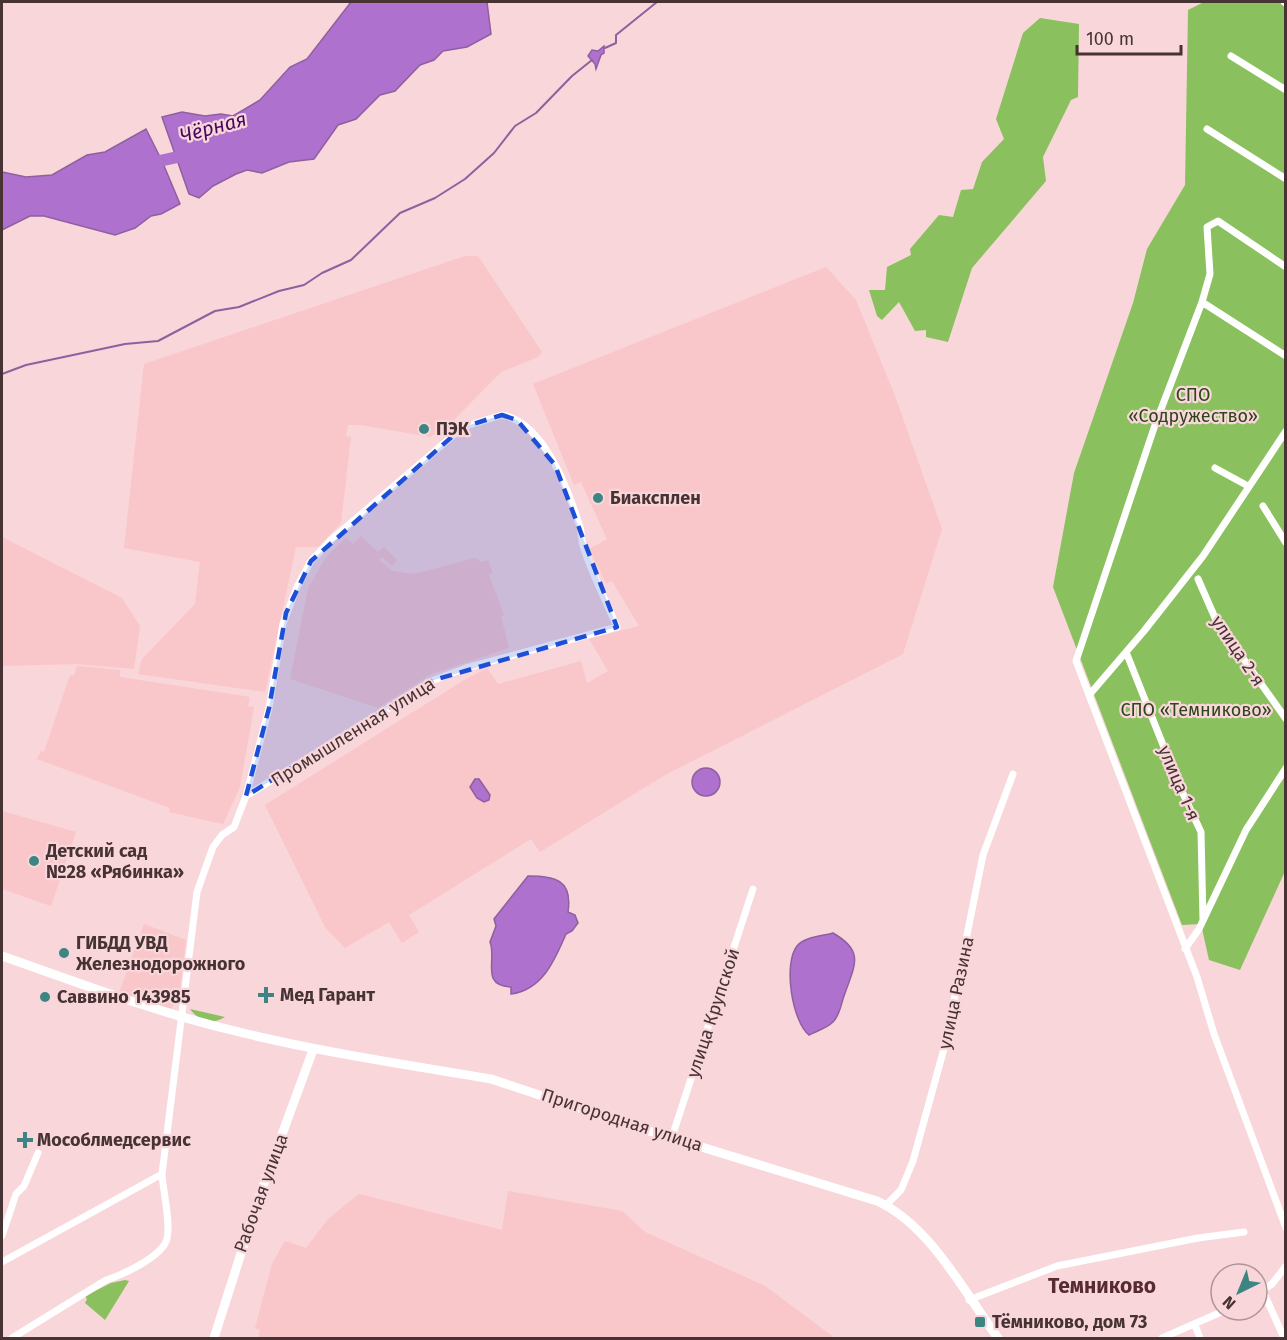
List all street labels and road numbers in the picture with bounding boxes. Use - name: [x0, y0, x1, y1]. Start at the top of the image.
- street label: улица 2-я: [1206, 611, 1270, 691]
- street label: Промышленная улица: [267, 673, 439, 791]
- street label: улица 1-я: [1153, 742, 1205, 824]
- street label: улица Разина: [933, 935, 979, 1051]
- street label: улица Крупской: [682, 946, 744, 1080]
- street label: Пригородная улица: [539, 1084, 705, 1156]
- street label: Рабочая улица: [229, 1131, 293, 1255]

